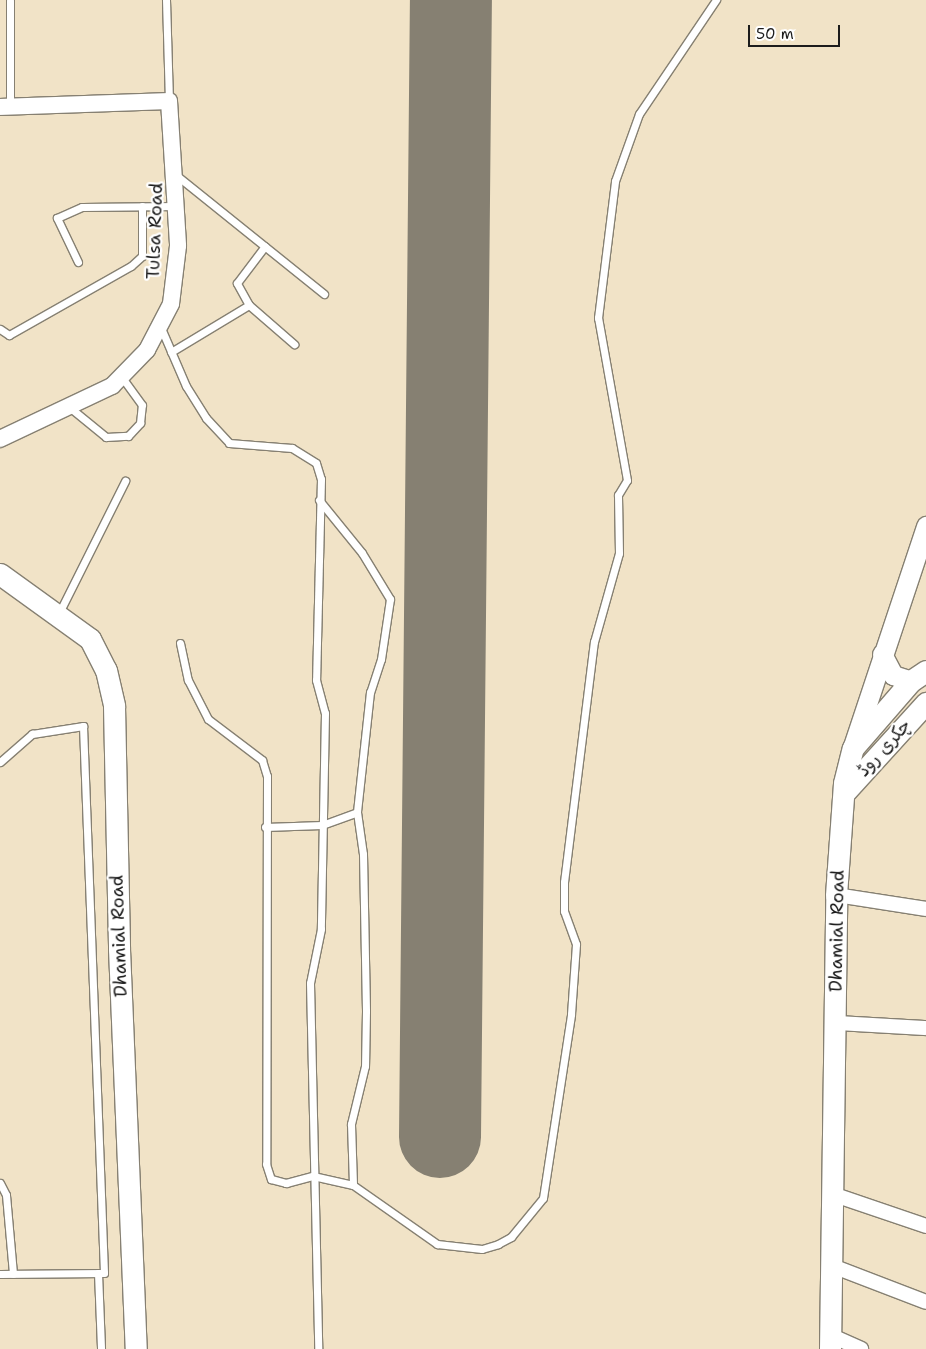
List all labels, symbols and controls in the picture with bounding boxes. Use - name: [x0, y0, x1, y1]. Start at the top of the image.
- scale bar: [751, 15, 844, 47]
- text: 50 m: [756, 24, 794, 44]
- street label: Tulsa Road: [143, 183, 167, 279]
- street label: چکری روڈ: [853, 715, 915, 781]
- street label: Dhamial Road: [825, 870, 849, 992]
- street label: Dhamial Road: [106, 875, 132, 997]

